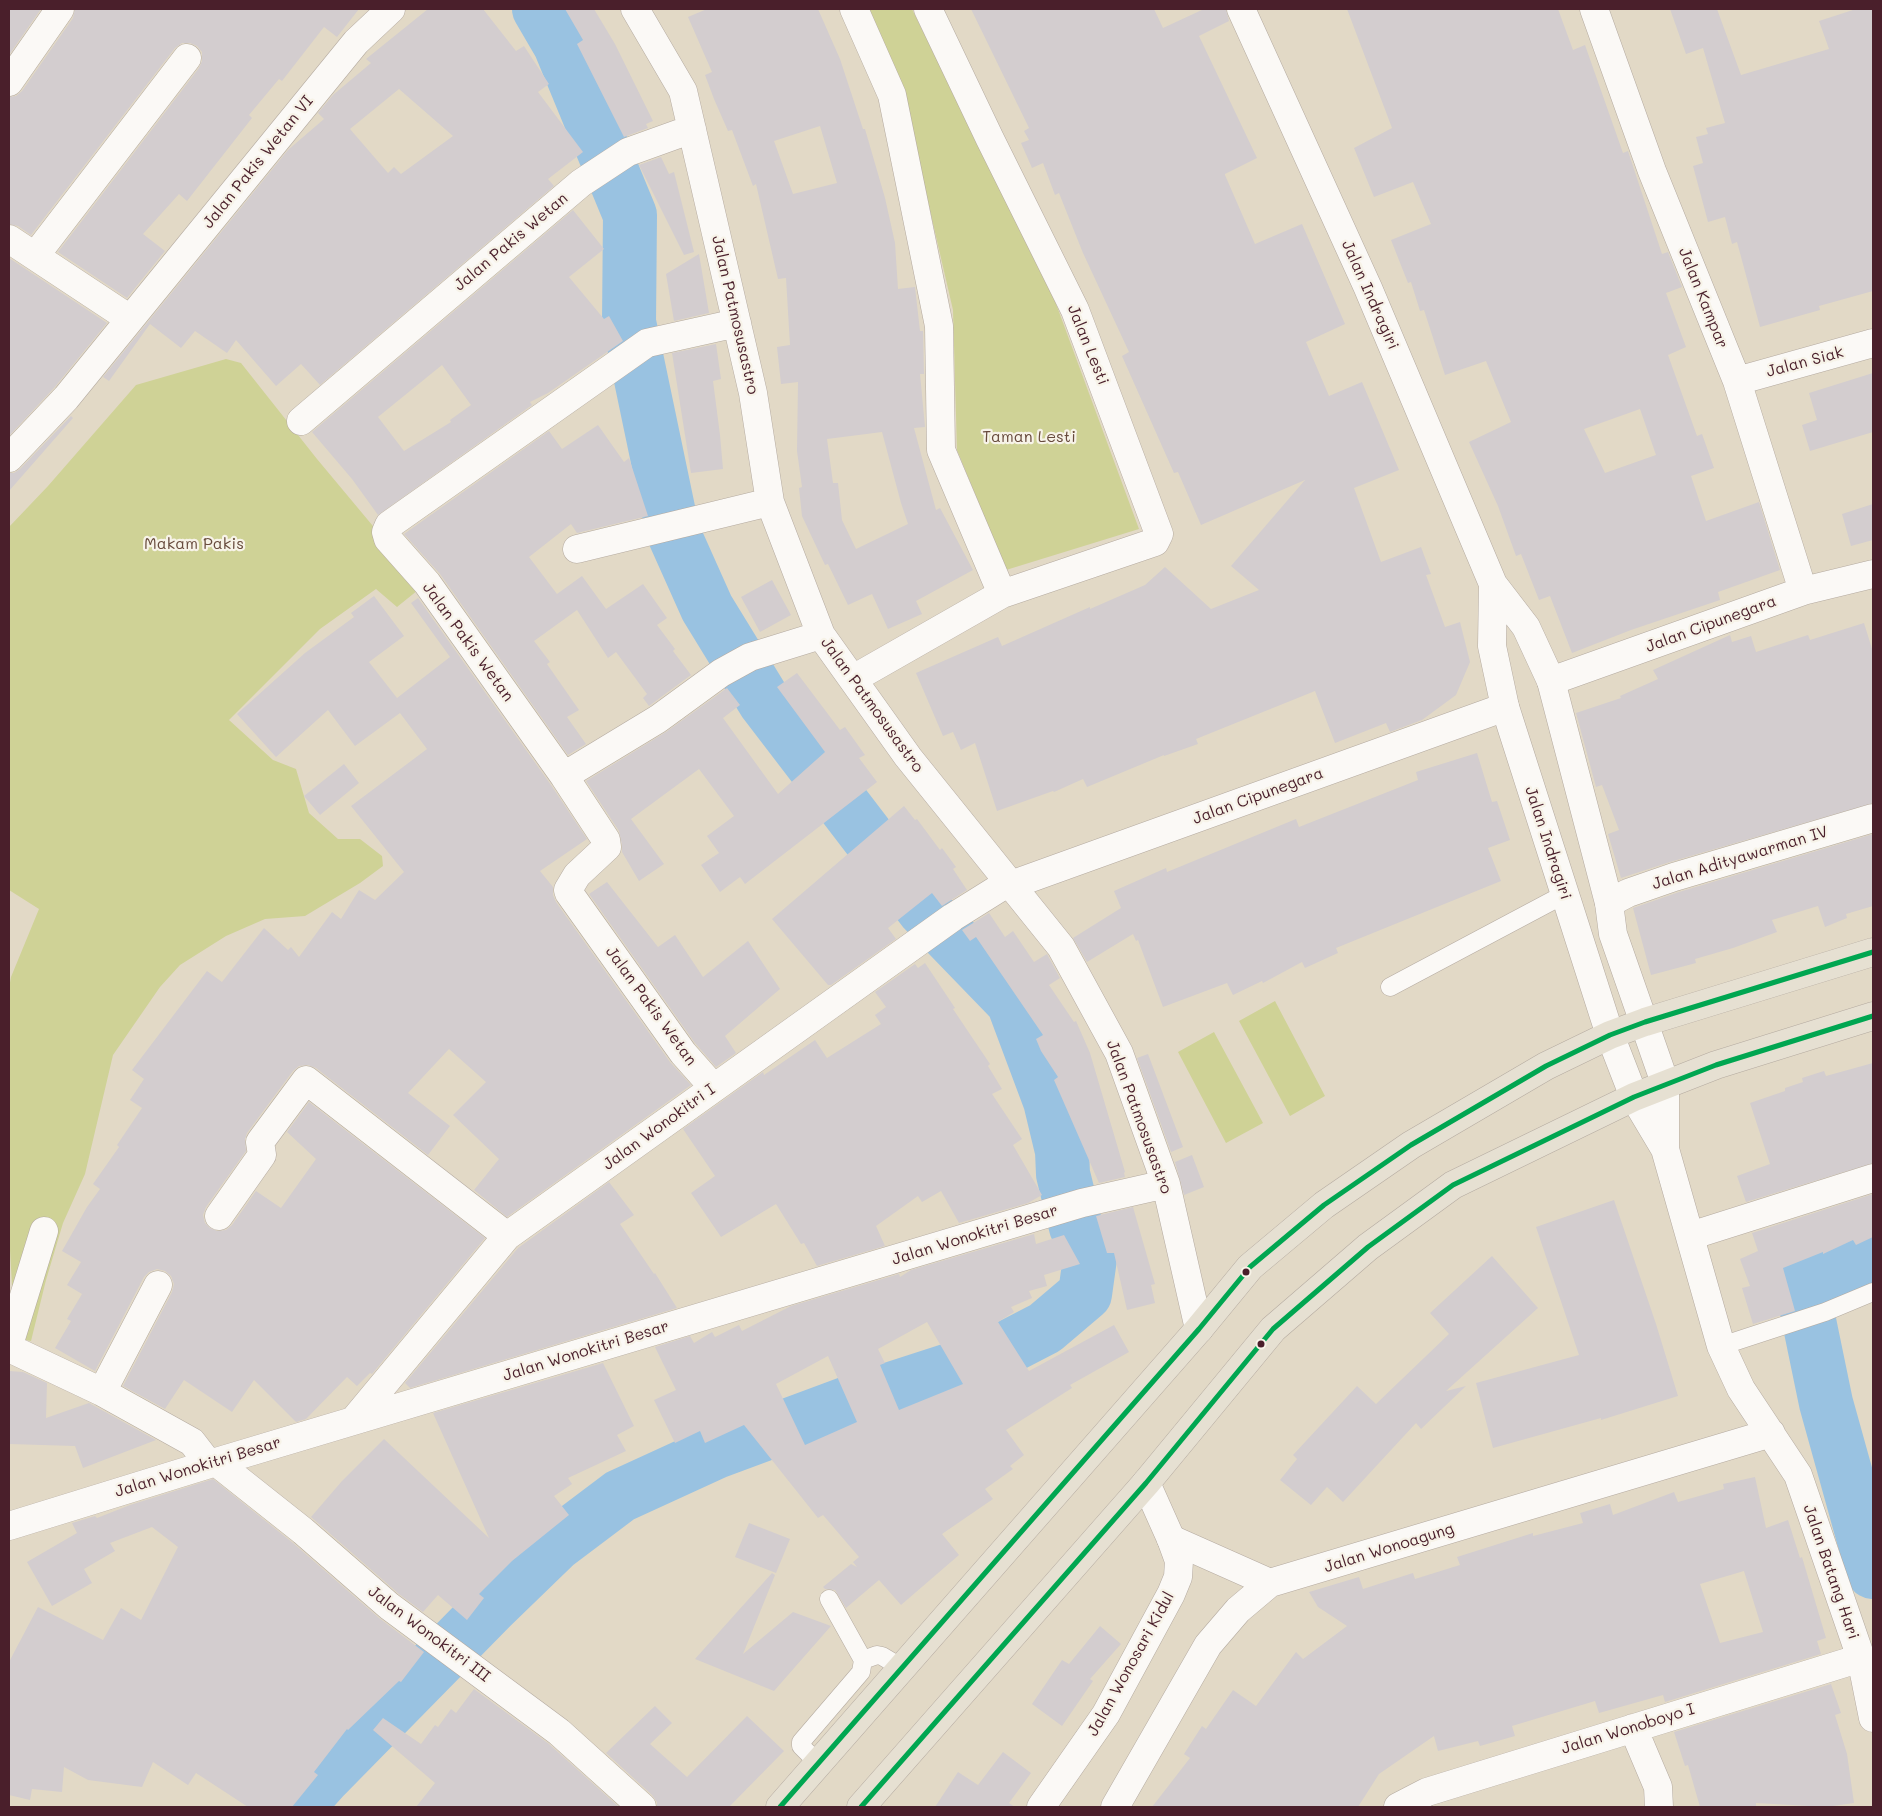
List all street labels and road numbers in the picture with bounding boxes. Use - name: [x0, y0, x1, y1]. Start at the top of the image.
- street label: Jalan Pakis Wetan VI: [199, 92, 317, 232]
- street label: Jalan Pakis Wetan: [450, 189, 572, 295]
- street label: Jalan Patmosusastro: [707, 234, 763, 396]
- street label: Jalan Indragiri: [1337, 237, 1403, 353]
- street label: Jalan Kampar: [1674, 245, 1732, 351]
- street label: Jalan Lesti: [1063, 302, 1113, 388]
- street label: Jalan Siak: [1764, 342, 1846, 382]
- street label: Jalan Pakis Wetan: [418, 579, 518, 705]
- street label: Jalan Cipunegara: [1643, 591, 1779, 657]
- street label: Jalan Patmosusastro: [817, 634, 927, 776]
- street label: Jalan Cipunegara: [1190, 763, 1326, 829]
- street label: Jalan Indragiri: [1521, 784, 1575, 902]
- street label: Jalan Adityawarman IV: [1650, 822, 1830, 894]
- street label: Jalan Pakis Wetan: [601, 943, 701, 1069]
- street label: Jalan Patmosusastro: [1102, 1037, 1176, 1197]
- street label: Jalan Wonokitri I: [599, 1080, 719, 1174]
- street label: Jalan Wonokitri Besar: [890, 1201, 1060, 1269]
- street label: Jalan Wonokitri Besar: [501, 1317, 671, 1385]
- street label: Jalan Wonokitri Besar: [113, 1433, 283, 1501]
- street label: Jalan Batang Hari: [1799, 1502, 1863, 1642]
- street label: Jalan Wonoagung: [1322, 1519, 1456, 1577]
- street label: Jalan Wonokitri III: [364, 1582, 494, 1686]
- street label: Jalan Wonosari Kidul: [1083, 1589, 1179, 1739]
- street label: Jalan Wonoboyo I: [1559, 1700, 1697, 1758]

